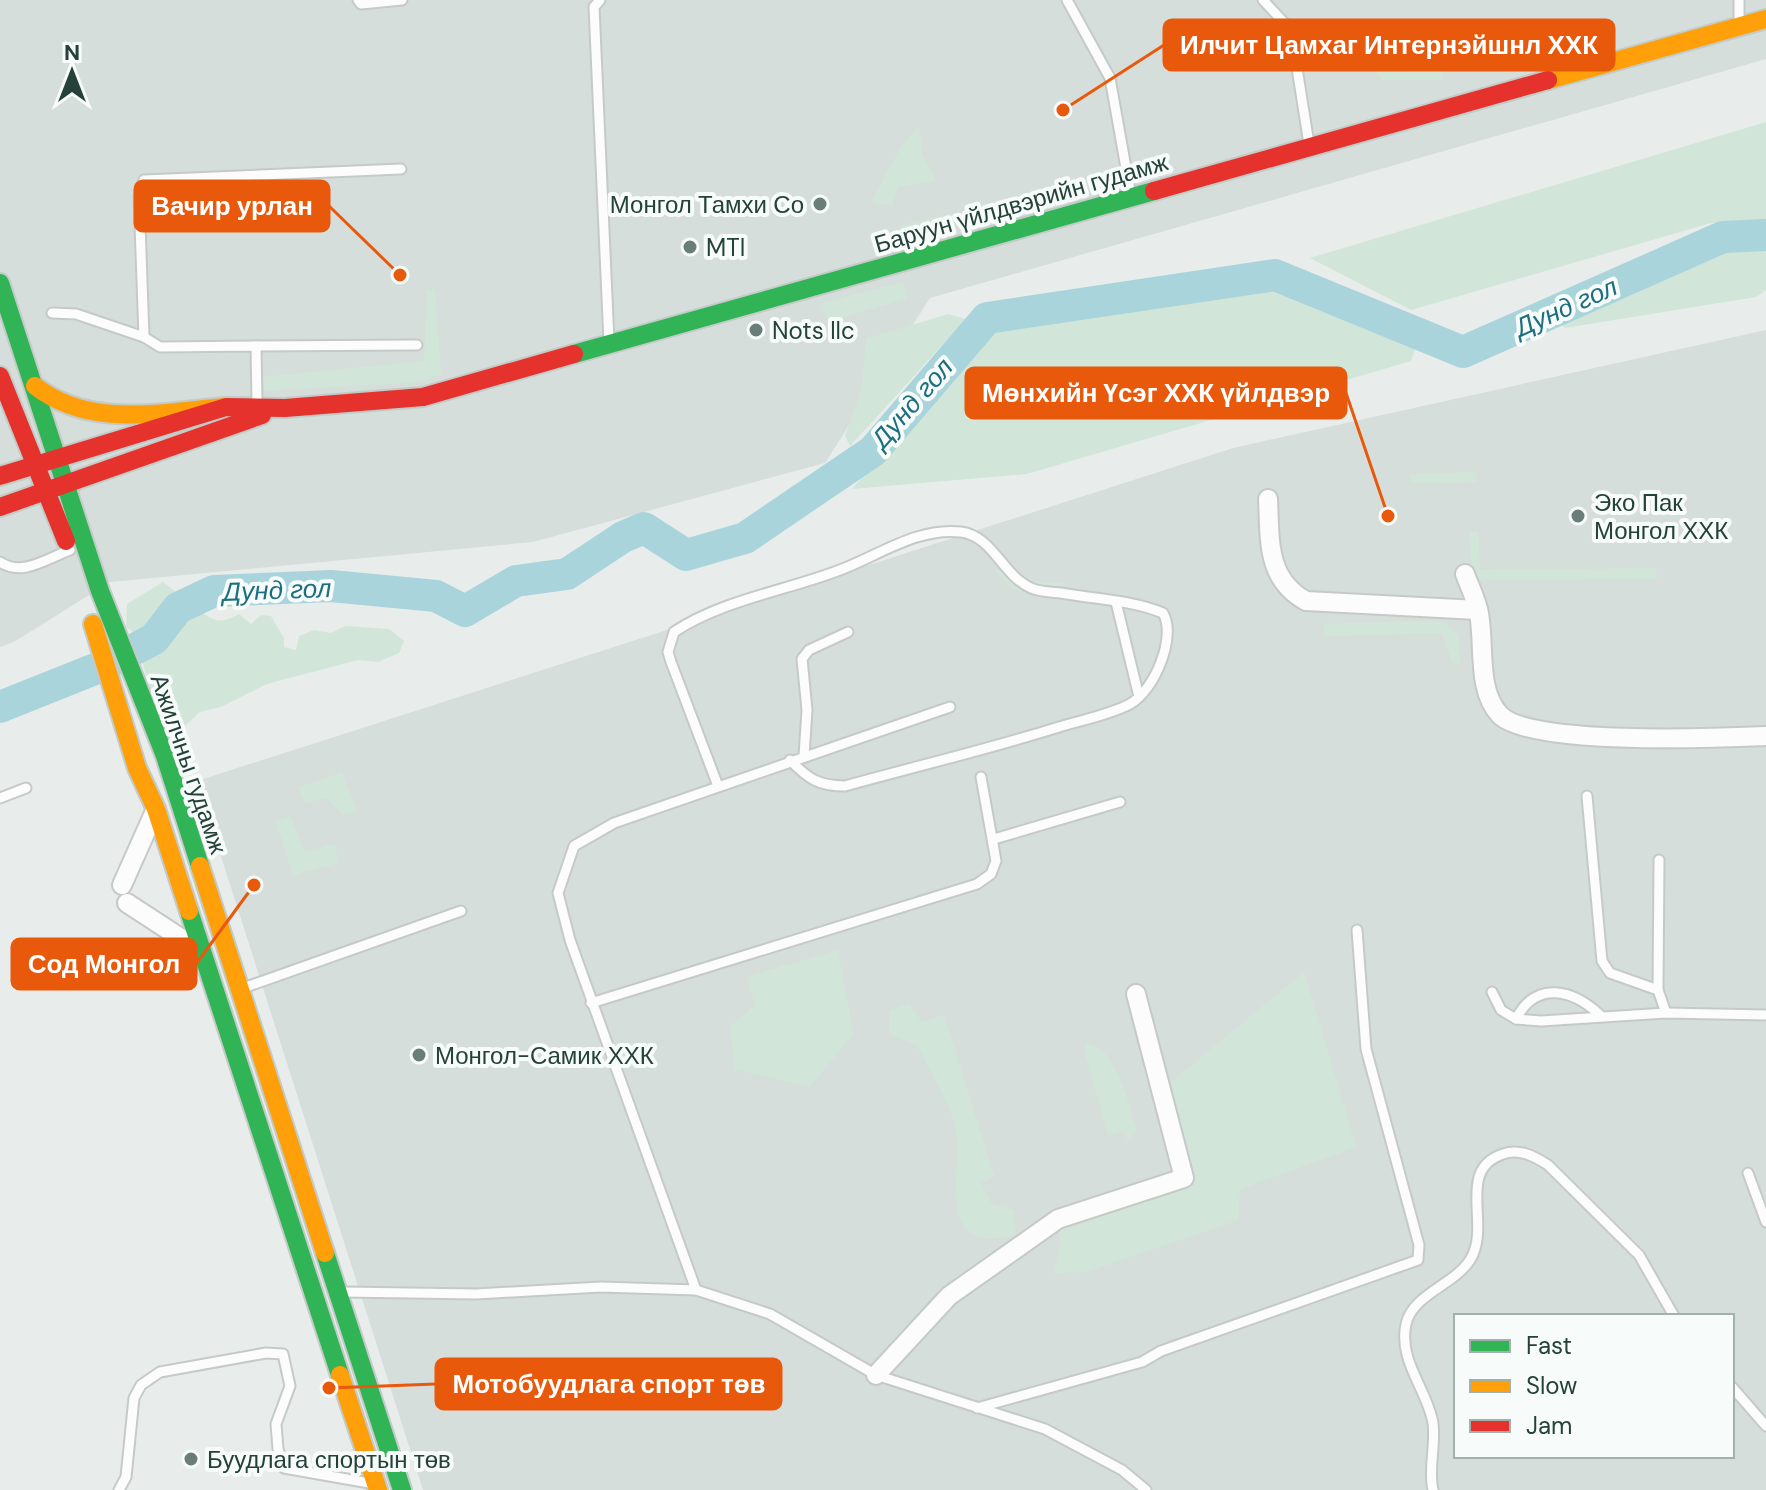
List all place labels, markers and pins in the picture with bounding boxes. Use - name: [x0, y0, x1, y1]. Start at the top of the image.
- callout: Илчит Цамхаг Интернэйшнл ХХК: [1164, 20, 1614, 70]
- callout: Вачир урлан: [135, 181, 329, 231]
- place label: Монгол Тамхи Со: [610, 189, 804, 220]
- marker: Монгол Тамхи Со: [811, 195, 829, 213]
- place label: MTI: [706, 232, 745, 263]
- marker: MTI: [681, 238, 699, 256]
- place label: Nots llc: [772, 315, 855, 346]
- marker: Nots llc: [747, 321, 765, 339]
- callout: Мөнхийн Үсэг ХХК үйлдвэр: [966, 368, 1346, 418]
- place label: Эко Пак Монгол ХХК: [1594, 487, 1728, 546]
- marker: Эко Пак Монгол ХХК: [1569, 507, 1587, 525]
- callout: Сод Монгол: [12, 939, 196, 989]
- place label: Монгол-Самик ХХК: [435, 1040, 654, 1071]
- marker: Монгол-Самик ХХК: [410, 1046, 428, 1064]
- callout: Мотобуудлага спорт төв: [436, 1359, 781, 1409]
- place label: Буудлага спортын төв: [207, 1444, 451, 1475]
- marker: Буудлага спортын төв: [182, 1450, 200, 1468]

